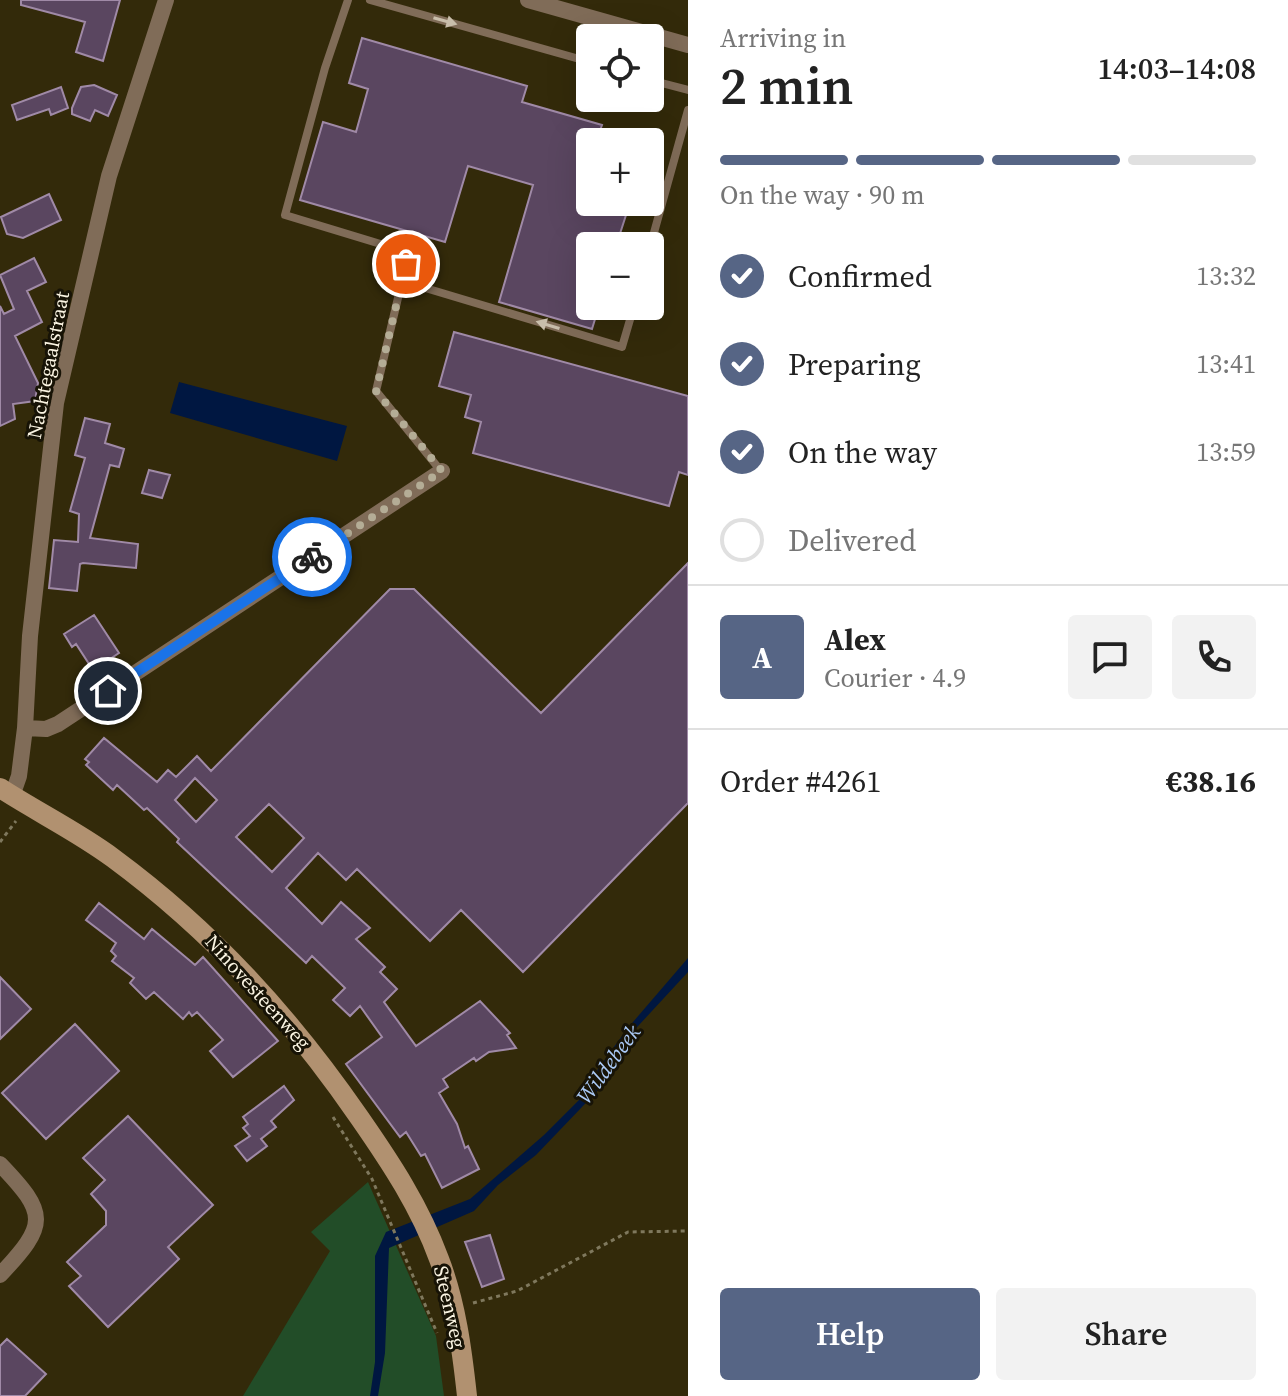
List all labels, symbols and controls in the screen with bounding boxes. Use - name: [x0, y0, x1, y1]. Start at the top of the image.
- one-way arrow: [433, 16, 458, 28]
- text: Arriving in: [720, 20, 846, 56]
- map controls: [576, 24, 664, 320]
- button: locate: [576, 24, 664, 112]
- text: 14:03–14:08: [1097, 48, 1256, 89]
- text: 2 min: [720, 50, 853, 121]
- button: +: [576, 128, 664, 216]
- text: On the way · 90 m: [720, 177, 925, 213]
- pin: [372, 230, 440, 298]
- button: −: [576, 232, 664, 320]
- icon: bag: [384, 242, 428, 286]
- icon: check: [720, 254, 764, 298]
- text: Confirmed: [788, 256, 932, 297]
- text: 13:32: [1196, 258, 1256, 294]
- street label: Nachtegaalstraat: [20, 289, 76, 441]
- one-way arrow: [535, 318, 559, 331]
- icon: check: [720, 342, 764, 386]
- text: Preparing: [788, 344, 921, 385]
- text: 13:41: [1196, 346, 1256, 382]
- icon: check: [720, 430, 764, 474]
- text: On the way: [788, 432, 937, 473]
- text: 13:59: [1196, 434, 1256, 470]
- courier: [272, 517, 352, 597]
- text: Delivered: [788, 520, 916, 561]
- icon: bike: [290, 535, 334, 579]
- button: chat: [1068, 615, 1152, 699]
- button: phone: [1172, 615, 1256, 699]
- text: Alex: [824, 619, 886, 660]
- text: A: [752, 637, 772, 678]
- pin: [74, 657, 142, 725]
- text: Courier · 4.9: [824, 660, 966, 696]
- icon: home: [86, 669, 130, 713]
- text: Order #4261: [720, 761, 881, 802]
- text: €38.16: [1166, 761, 1256, 802]
- street label: Ninovesteenweg: [199, 928, 317, 1056]
- water label: Wildebeek: [569, 1018, 647, 1110]
- street label: Steenweg: [427, 1263, 473, 1351]
- button: Help: [720, 1288, 980, 1380]
- button: Share: [996, 1288, 1256, 1380]

